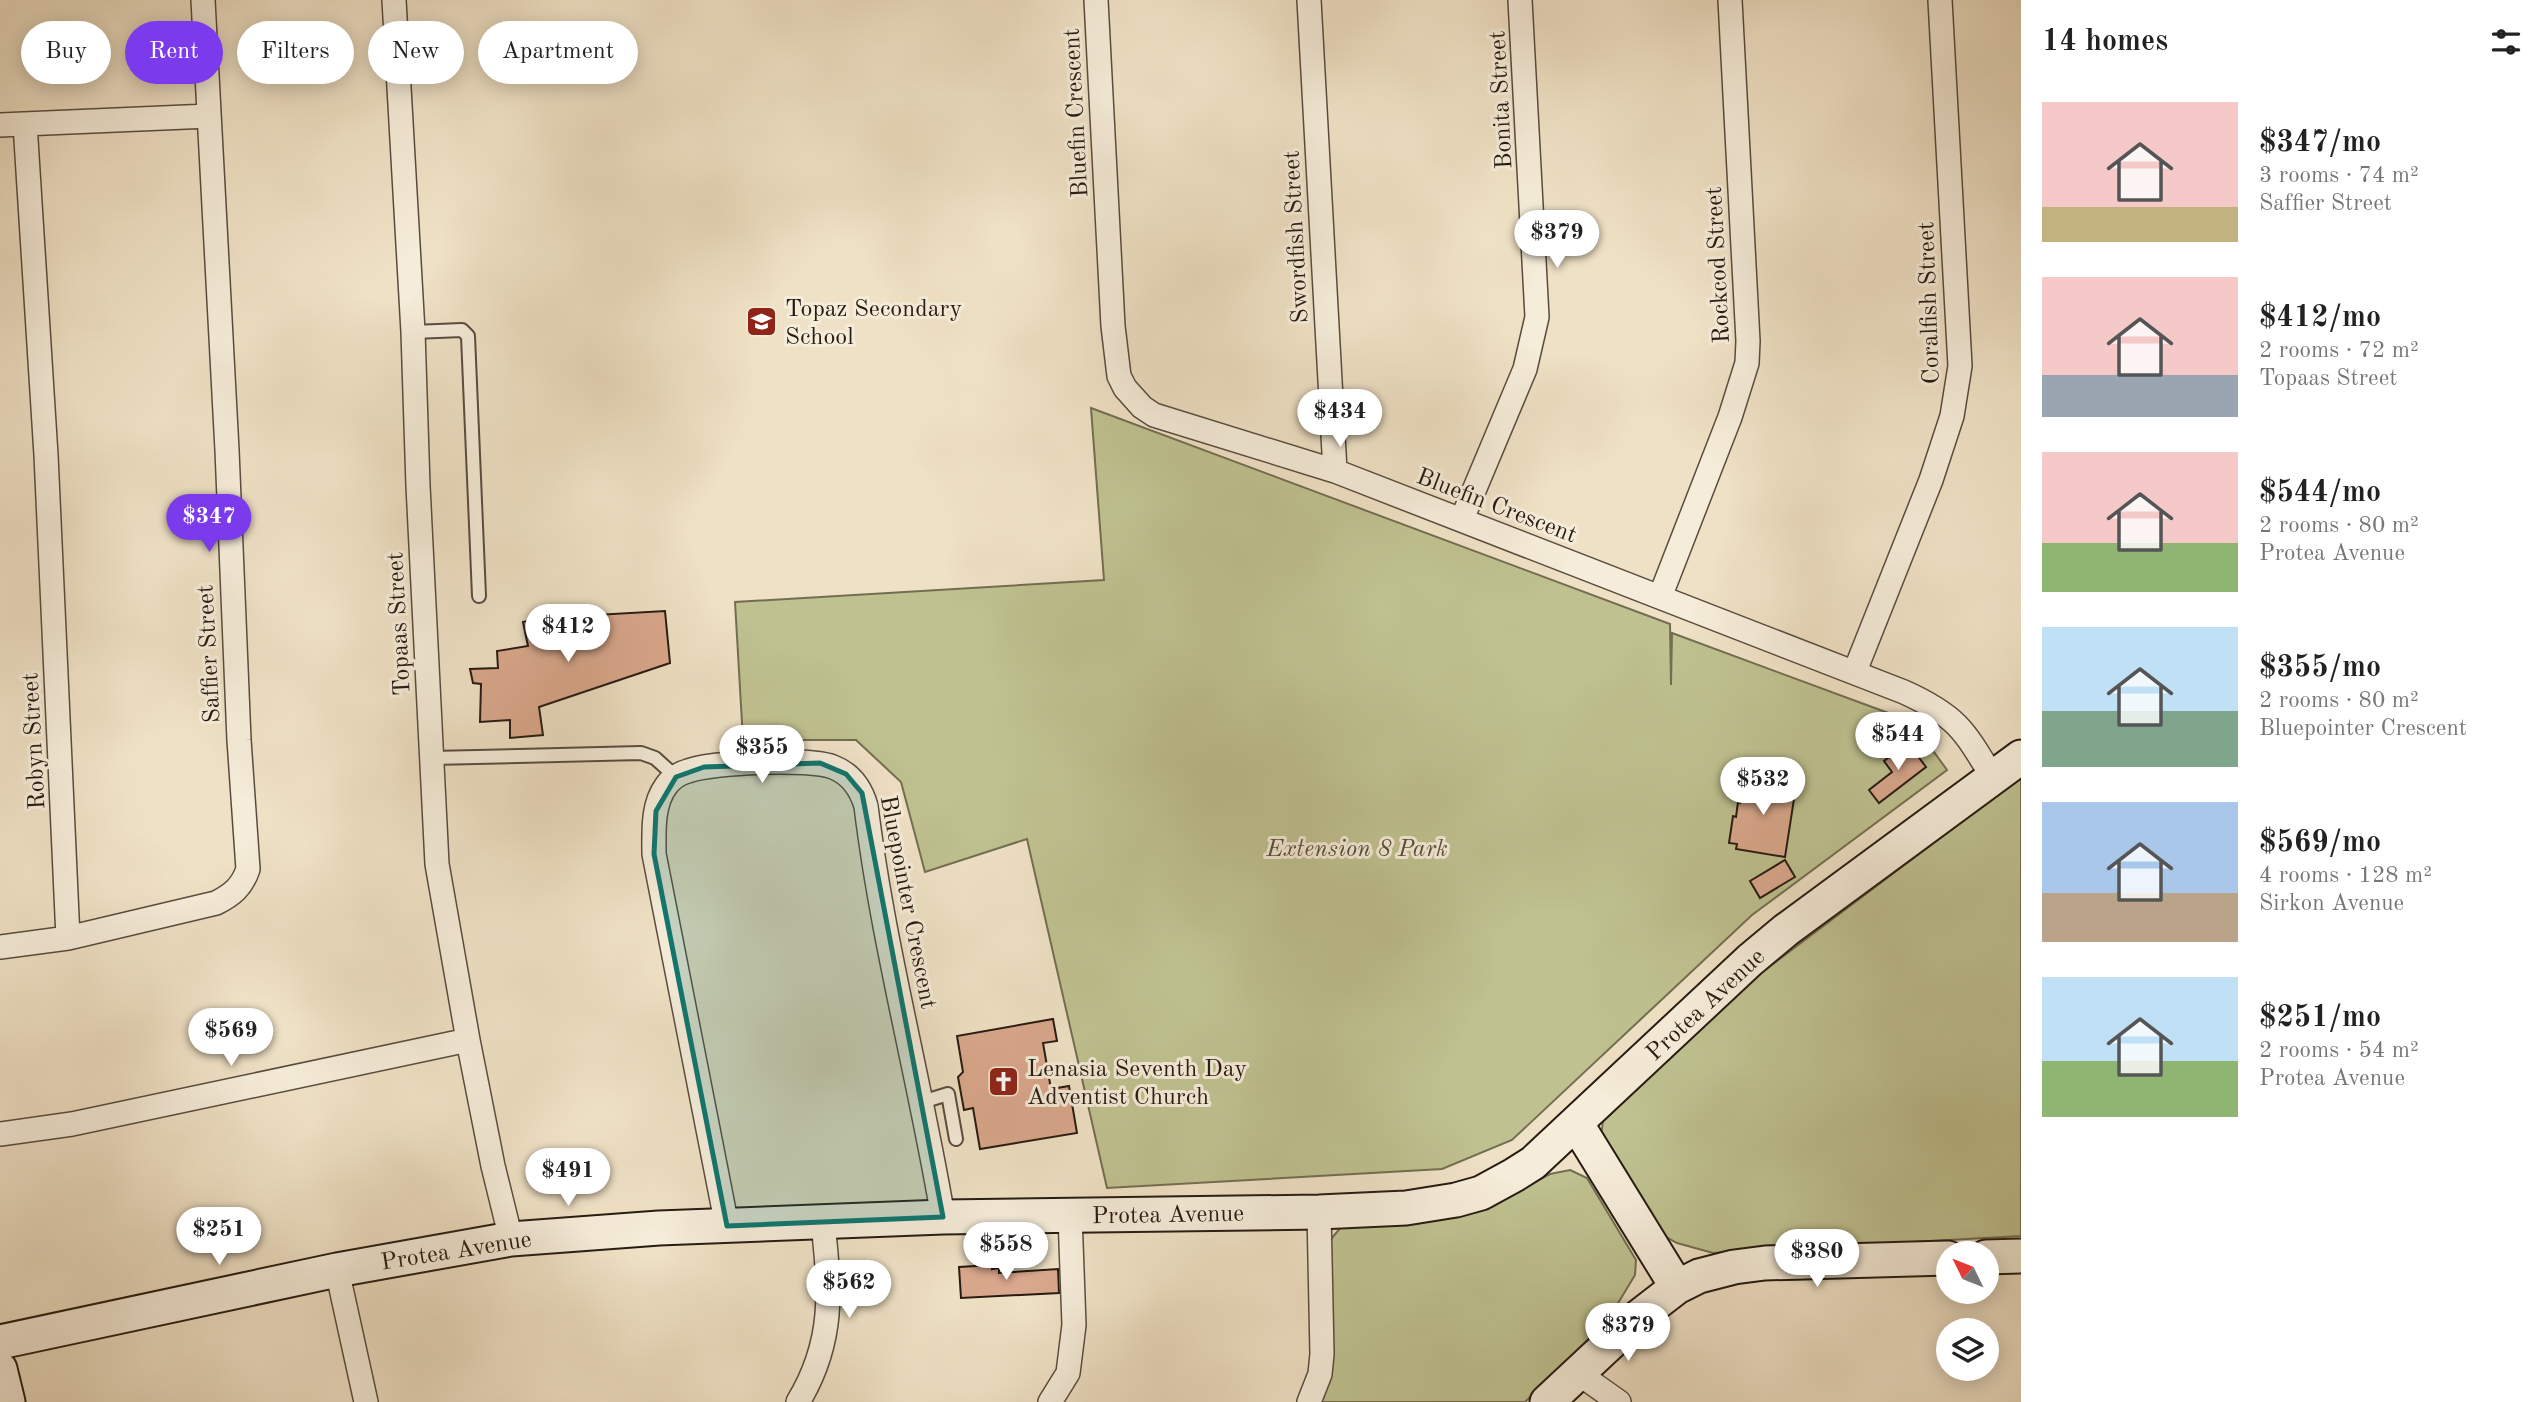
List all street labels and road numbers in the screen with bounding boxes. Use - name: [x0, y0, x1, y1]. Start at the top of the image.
- street label: Bluefin Crescent: [1061, 28, 1093, 198]
- street label: Bonita Street: [1486, 30, 1518, 170]
- street label: Swordfish Street: [1280, 150, 1314, 324]
- street label: Rockcod Street: [1703, 186, 1735, 344]
- street label: Coralfish Street: [1915, 221, 1945, 385]
- street label: Bluefin Crescent: [1413, 465, 1580, 548]
- street label: Topaas Street: [384, 551, 416, 697]
- street label: Saffier Street: [194, 584, 226, 724]
- street label: Robyn Street: [19, 672, 51, 810]
- street label: Bluepointer Crescent: [875, 794, 940, 1011]
- street label: Protea Avenue: [1642, 945, 1770, 1066]
- street label: Protea Avenue: [1092, 1203, 1244, 1229]
- street label: Protea Avenue: [379, 1228, 533, 1276]

